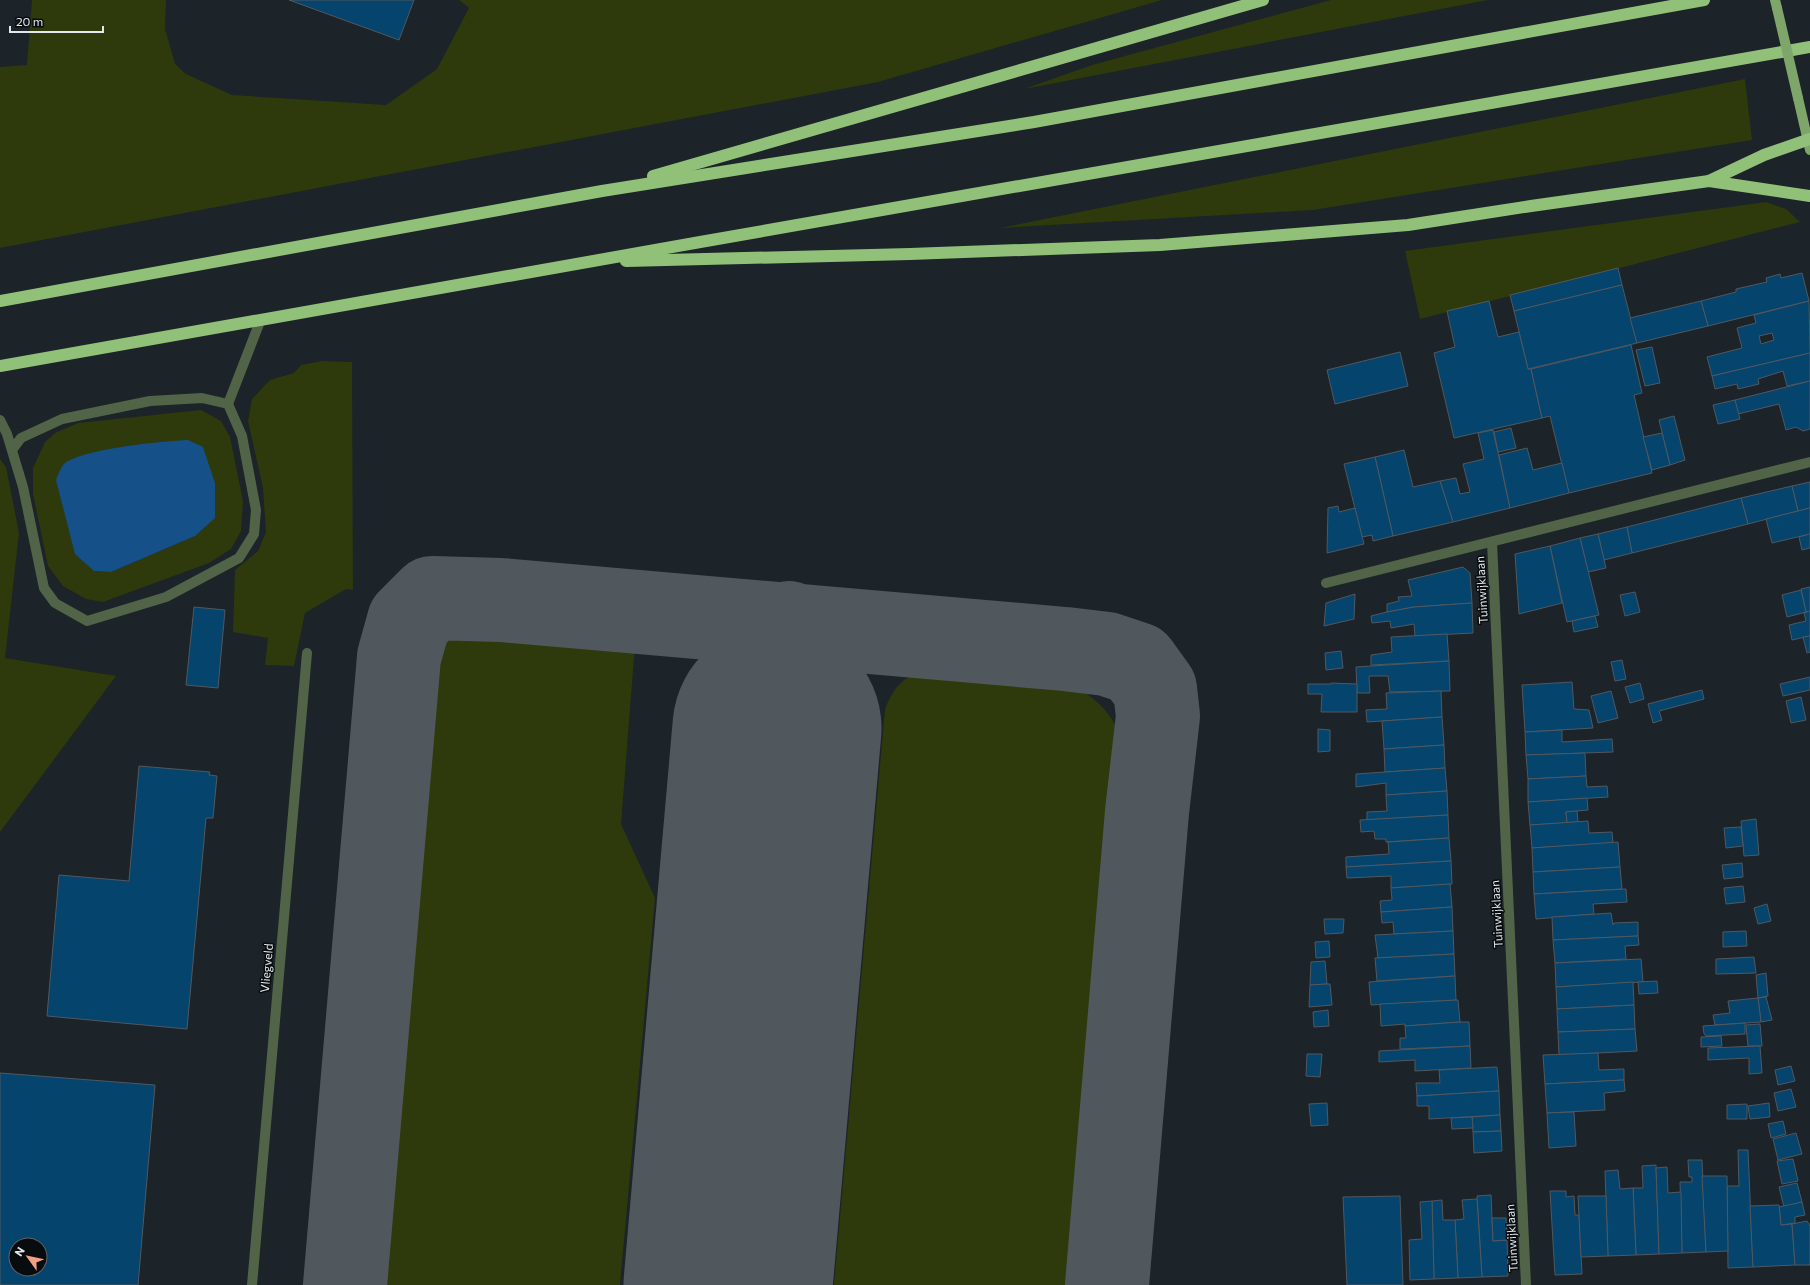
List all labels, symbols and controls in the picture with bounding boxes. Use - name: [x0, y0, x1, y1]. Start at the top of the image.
- scale bar: [10, 8, 103, 34]
- text: 20 m: [16, 14, 43, 28]
- street label: Tuinwijklaan: [1472, 556, 1490, 624]
- street label: Tuinwijklaan: [1487, 880, 1505, 948]
- street label: Vliegveld: [257, 943, 275, 993]
- street label: Tuinwijklaan: [1502, 1204, 1520, 1272]
- north arrow: [8, 1237, 48, 1277]
- text: N: [11, 1244, 27, 1258]

